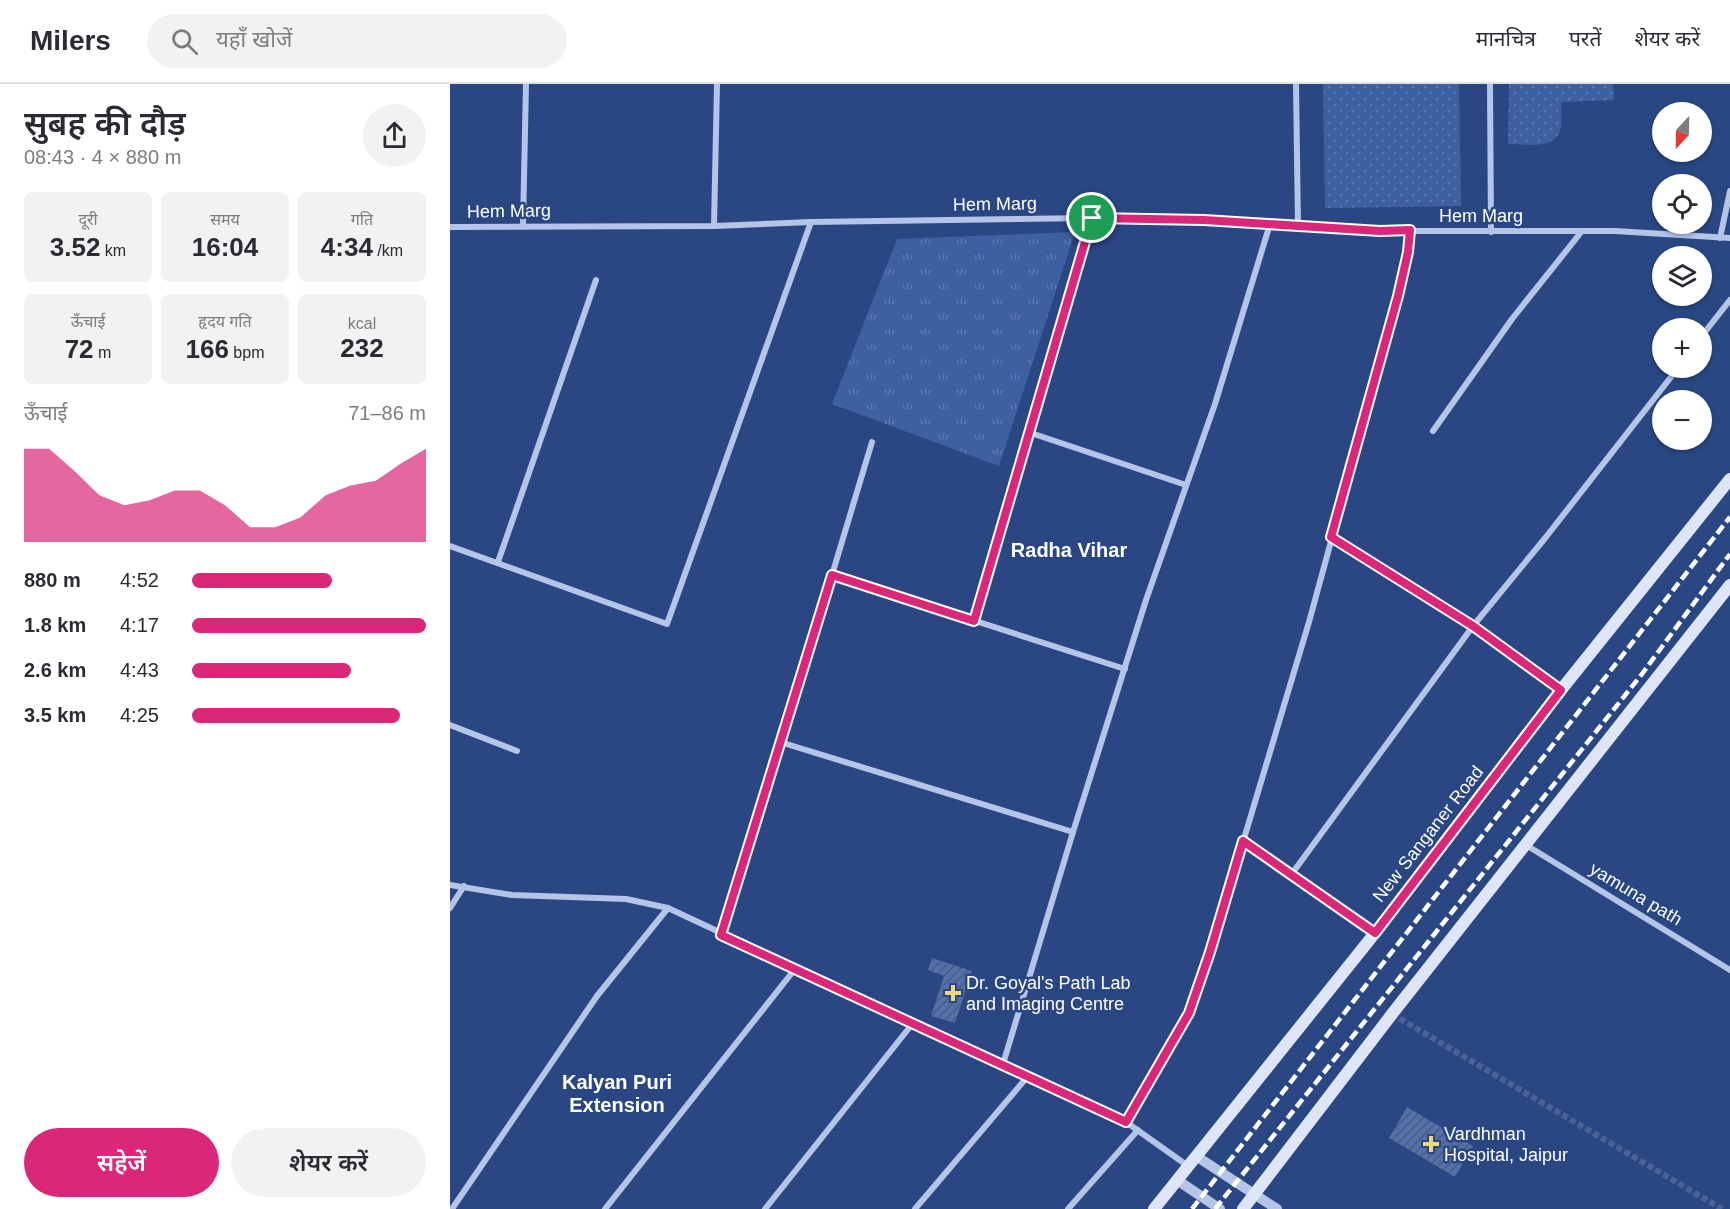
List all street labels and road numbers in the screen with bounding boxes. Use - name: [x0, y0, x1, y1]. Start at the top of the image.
- street label: Hem Marg: [953, 193, 1037, 215]
- street label: Hem Marg: [467, 200, 551, 222]
- street label: Hem Marg: [1439, 206, 1523, 226]
- street label: New Sanganer Road: [1369, 762, 1487, 906]
- street label: yamuna path: [1586, 859, 1686, 929]

